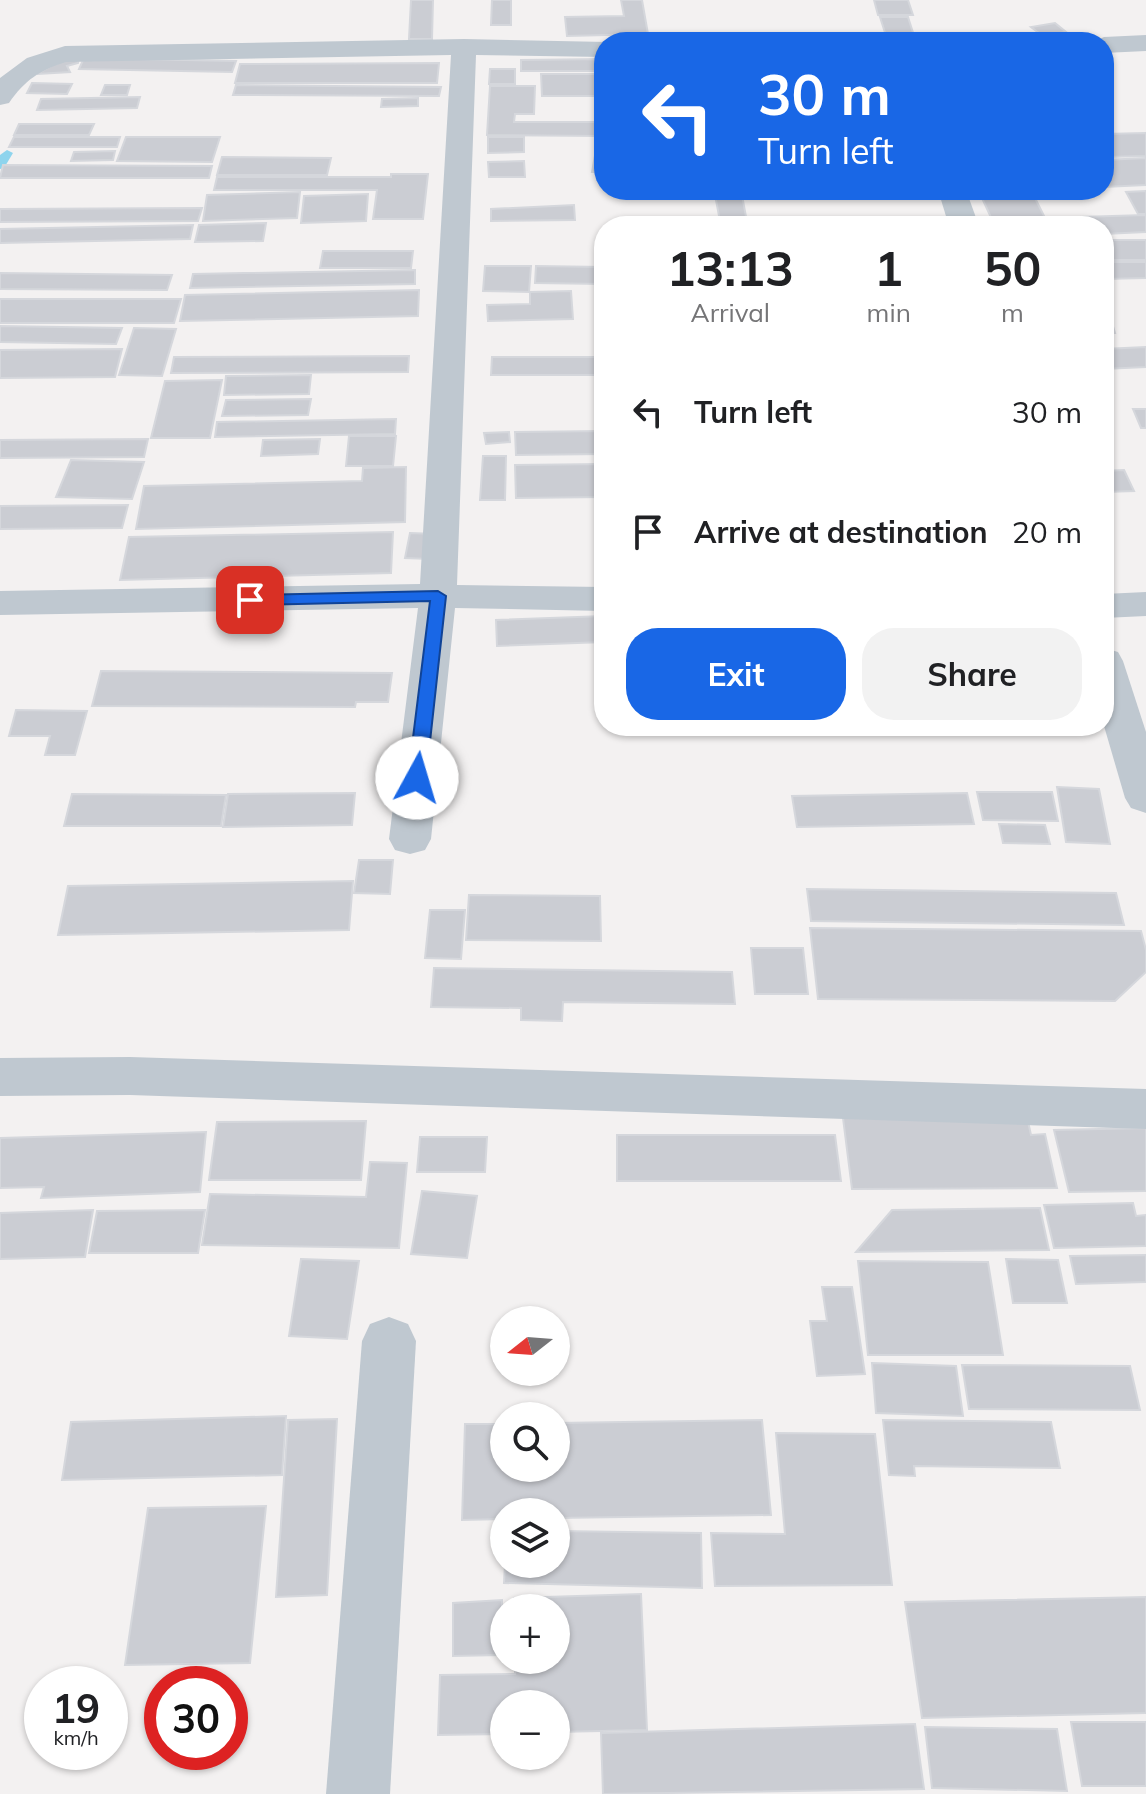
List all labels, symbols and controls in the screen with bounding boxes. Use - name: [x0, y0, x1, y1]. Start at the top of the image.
- text: 30 m: [758, 59, 891, 129]
- icon: left: [626, 64, 730, 168]
- text: Turn left: [758, 128, 894, 173]
- text: 13:13: [667, 238, 794, 298]
- text: 1: [874, 238, 903, 298]
- text: 50: [984, 238, 1041, 298]
- text: Arrival: [691, 296, 770, 329]
- text: min: [867, 296, 911, 329]
- text: m: [1001, 296, 1024, 329]
- icon: left: [626, 390, 670, 434]
- text: Turn left: [694, 393, 812, 431]
- text: 30 m: [1012, 393, 1082, 431]
- icon: arrive: [626, 510, 670, 554]
- text: Arrive at destination: [694, 513, 988, 551]
- text: 20 m: [1012, 513, 1082, 551]
- pin: [216, 566, 284, 634]
- icon: arrive: [228, 578, 272, 622]
- button: Exit: [626, 628, 846, 720]
- button: Share: [862, 628, 1082, 720]
- position arrow: [375, 736, 459, 820]
- north arrow: [490, 1306, 570, 1386]
- map controls: [490, 1306, 570, 1770]
- button: search: [490, 1402, 570, 1482]
- button: layers: [490, 1498, 570, 1578]
- button: +: [490, 1594, 570, 1674]
- speed limit sign: 30: [144, 1666, 248, 1770]
- text: 19: [52, 1683, 100, 1733]
- button: −: [490, 1690, 570, 1770]
- text: km/h: [53, 1725, 99, 1750]

